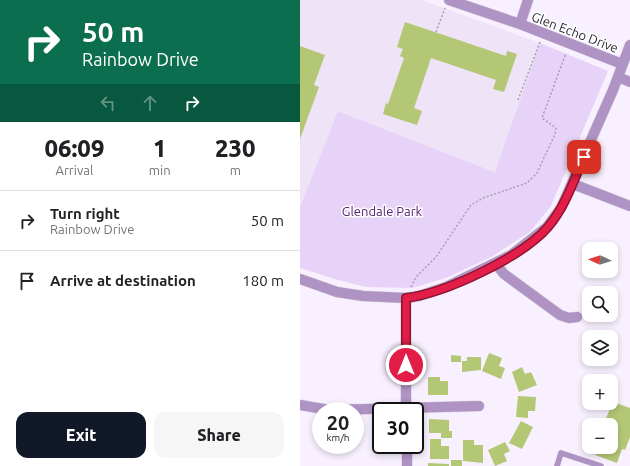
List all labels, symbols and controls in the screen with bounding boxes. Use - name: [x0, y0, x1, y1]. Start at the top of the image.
- street label: Glen Echo Drive: [530, 9, 620, 55]
- icon: right: [16, 16, 68, 68]
- text: 50 m: [82, 16, 144, 47]
- text: Rainbow Drive: [82, 49, 199, 69]
- icon: left: [97, 92, 119, 114]
- icon: ahead: [139, 92, 161, 114]
- icon: right: [181, 92, 203, 114]
- text: 06:09: [44, 135, 104, 162]
- text: 1: [153, 135, 166, 162]
- text: 230: [215, 135, 256, 162]
- pin: [567, 140, 601, 174]
- icon: arrive: [573, 146, 595, 168]
- text: Arrival: [55, 163, 93, 177]
- text: min: [149, 163, 171, 177]
- text: m: [230, 163, 241, 177]
- park label: Glendale Park: [342, 204, 423, 218]
- text: Turn right: [50, 205, 120, 222]
- icon: right: [16, 210, 38, 232]
- text: 50 m: [251, 212, 284, 229]
- text: Rainbow Drive: [50, 222, 134, 236]
- north arrow: [582, 242, 618, 278]
- map controls: [582, 242, 618, 454]
- icon: arrive: [16, 270, 38, 292]
- text: Arrive at destination: [50, 272, 196, 289]
- text: 180 m: [242, 272, 284, 289]
- button: search: [582, 286, 618, 322]
- button: layers: [582, 330, 618, 366]
- position arrow: [385, 344, 427, 386]
- button: +: [582, 374, 618, 410]
- speed limit sign: 30: [372, 402, 424, 454]
- text: 20: [327, 411, 349, 434]
- button: Exit: [16, 412, 146, 458]
- button: Share: [154, 412, 284, 458]
- button: −: [582, 418, 618, 454]
- text: km/h: [326, 432, 350, 443]

